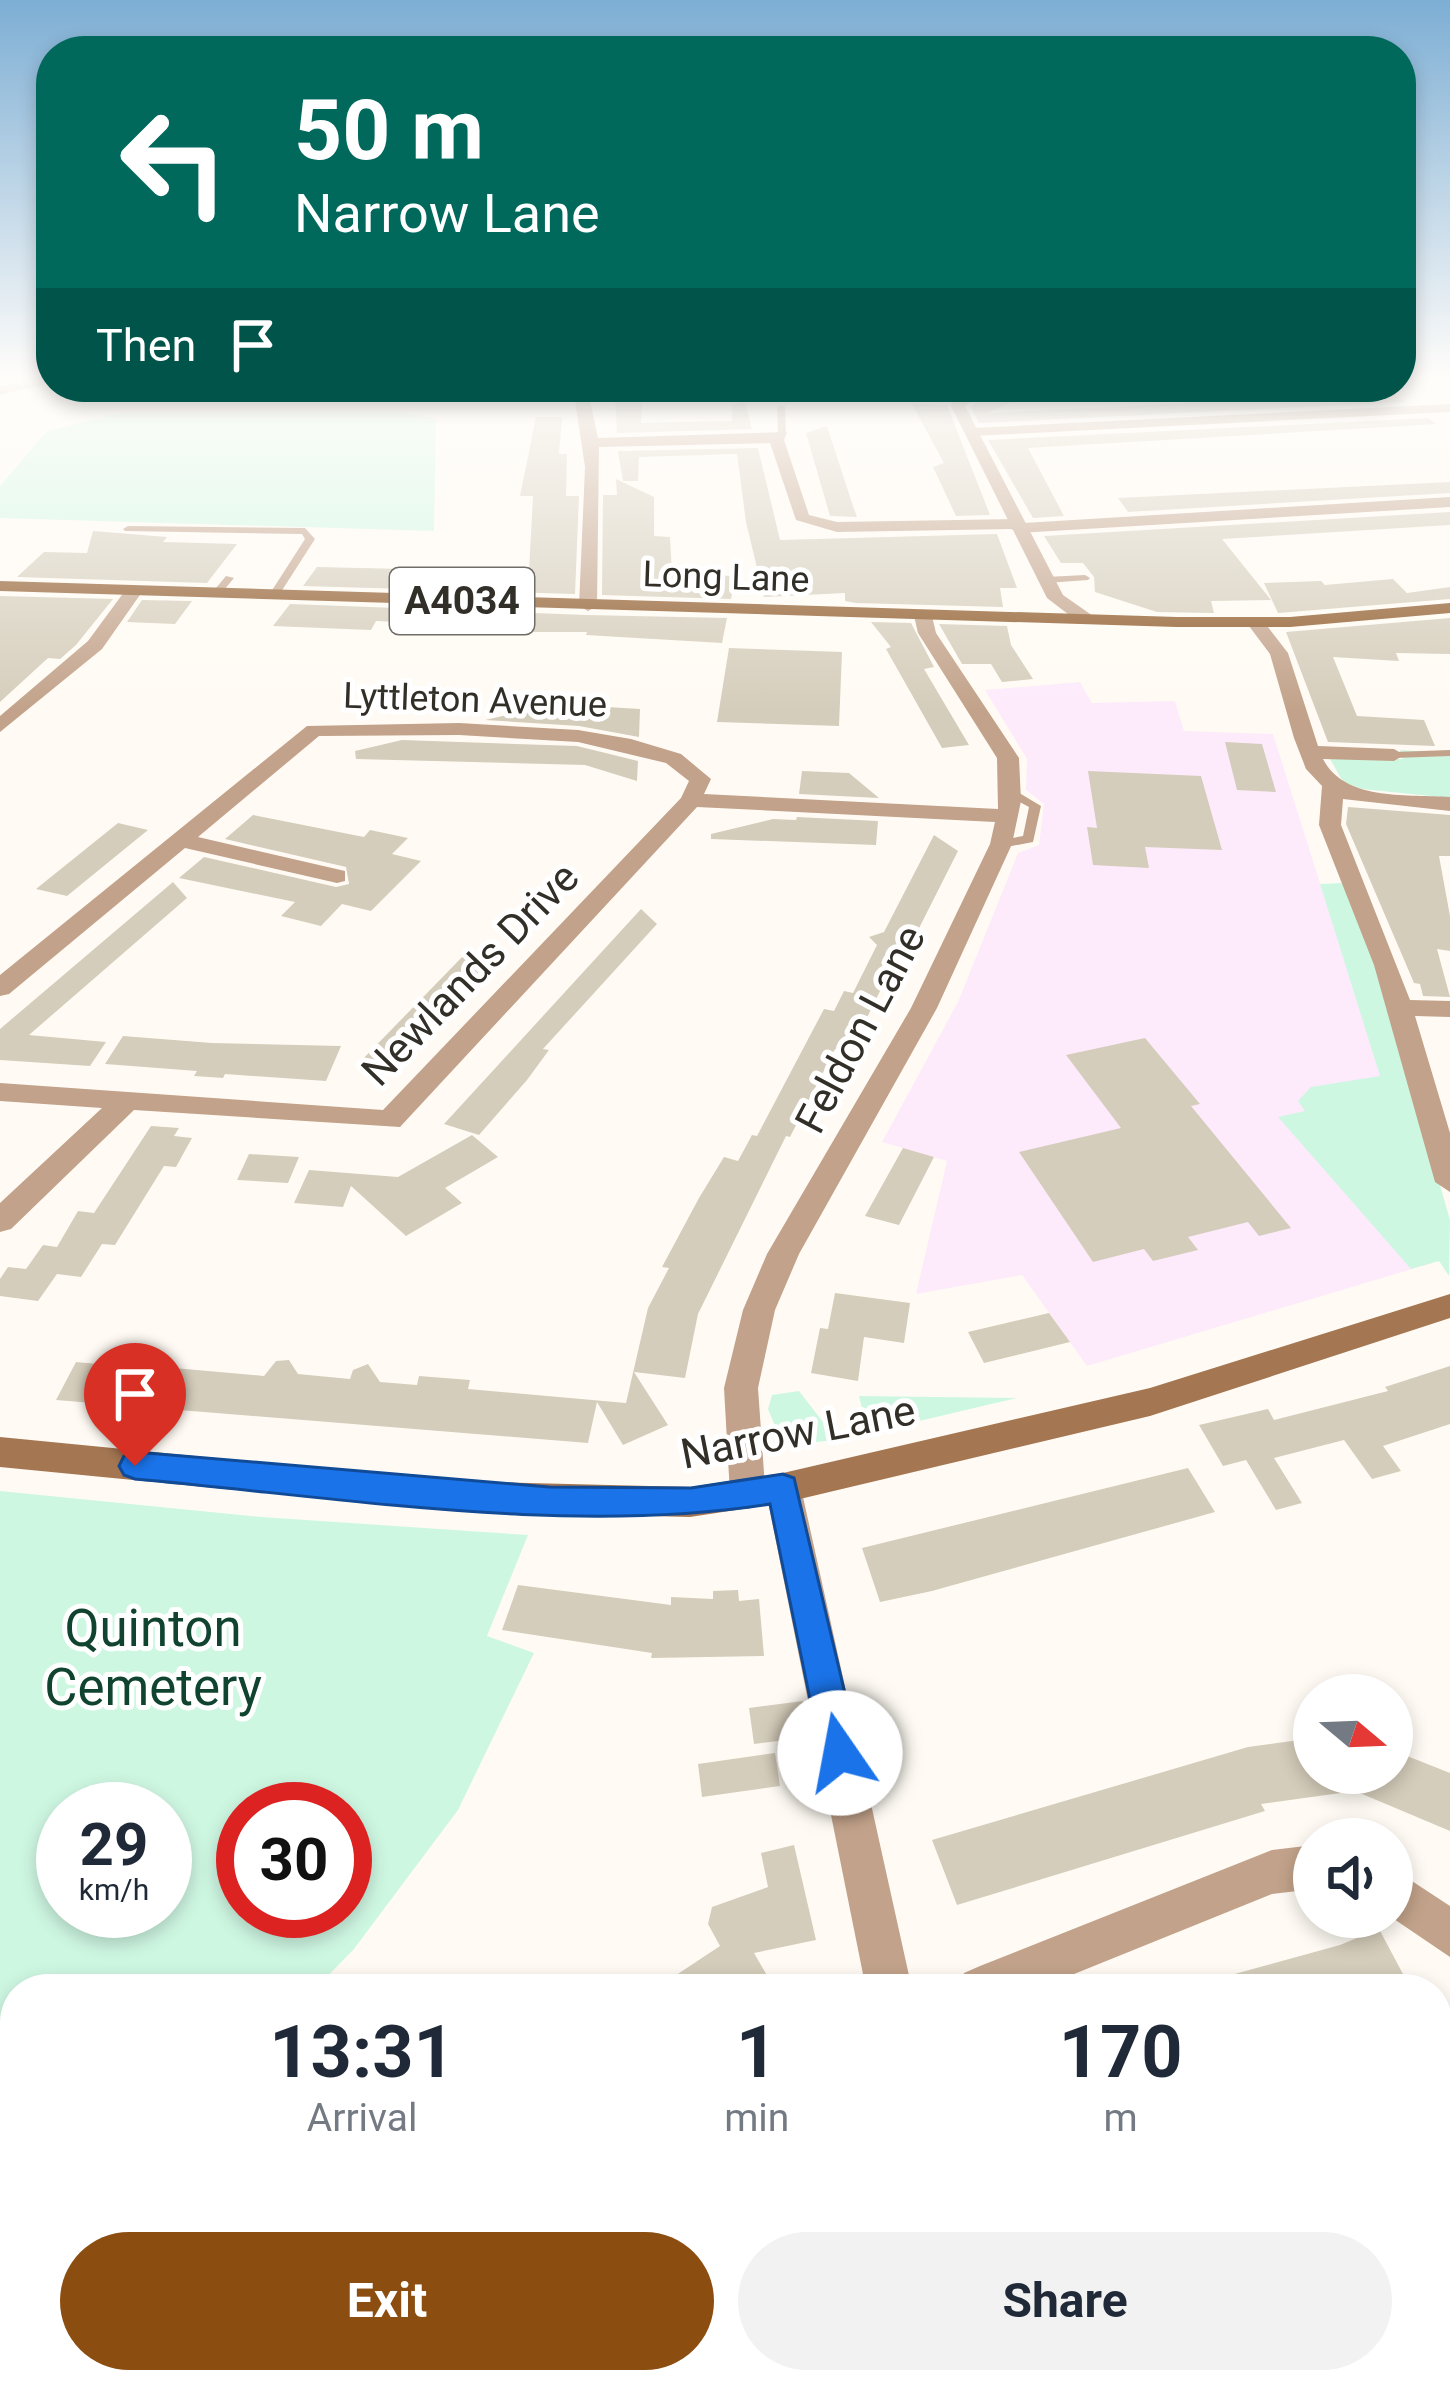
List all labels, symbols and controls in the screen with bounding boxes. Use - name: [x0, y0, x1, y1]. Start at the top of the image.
- text: 50 m: [294, 81, 484, 180]
- icon: left: [96, 84, 252, 240]
- text: Narrow Lane: [294, 182, 600, 245]
- icon: arrive: [220, 312, 286, 378]
- text: Then: [96, 319, 196, 372]
- street label: Long Lane: [642, 553, 810, 601]
- road number: A4034: [390, 568, 534, 634]
- street label: Lyttleton Avenue: [342, 674, 608, 726]
- street label: Newlands Drive: [352, 853, 588, 1095]
- street label: Feldon Lane: [785, 917, 935, 1141]
- pin: [84, 1343, 186, 1466]
- icon: arrive: [102, 1361, 168, 1427]
- street label: Narrow Lane: [677, 1385, 919, 1479]
- park label: Quinton Cemetery: [44, 1599, 262, 1717]
- north arrow: [1293, 1674, 1413, 1794]
- map controls: [1293, 1674, 1413, 1938]
- position arrow: [777, 1690, 903, 1816]
- speed limit sign: 30: [216, 1782, 372, 1938]
- text: 29: [80, 1809, 148, 1880]
- button: sound: [1293, 1818, 1413, 1938]
- text: km/h: [79, 1872, 149, 1907]
- text: 13:31: [269, 2010, 455, 2095]
- text: 1: [736, 2010, 777, 2095]
- text: 170: [1059, 2010, 1183, 2095]
- text: Arrival: [307, 2095, 417, 2141]
- text: min: [724, 2095, 789, 2141]
- text: m: [1104, 2095, 1138, 2141]
- button: Exit: [60, 2232, 714, 2370]
- button: Share: [738, 2232, 1392, 2370]

